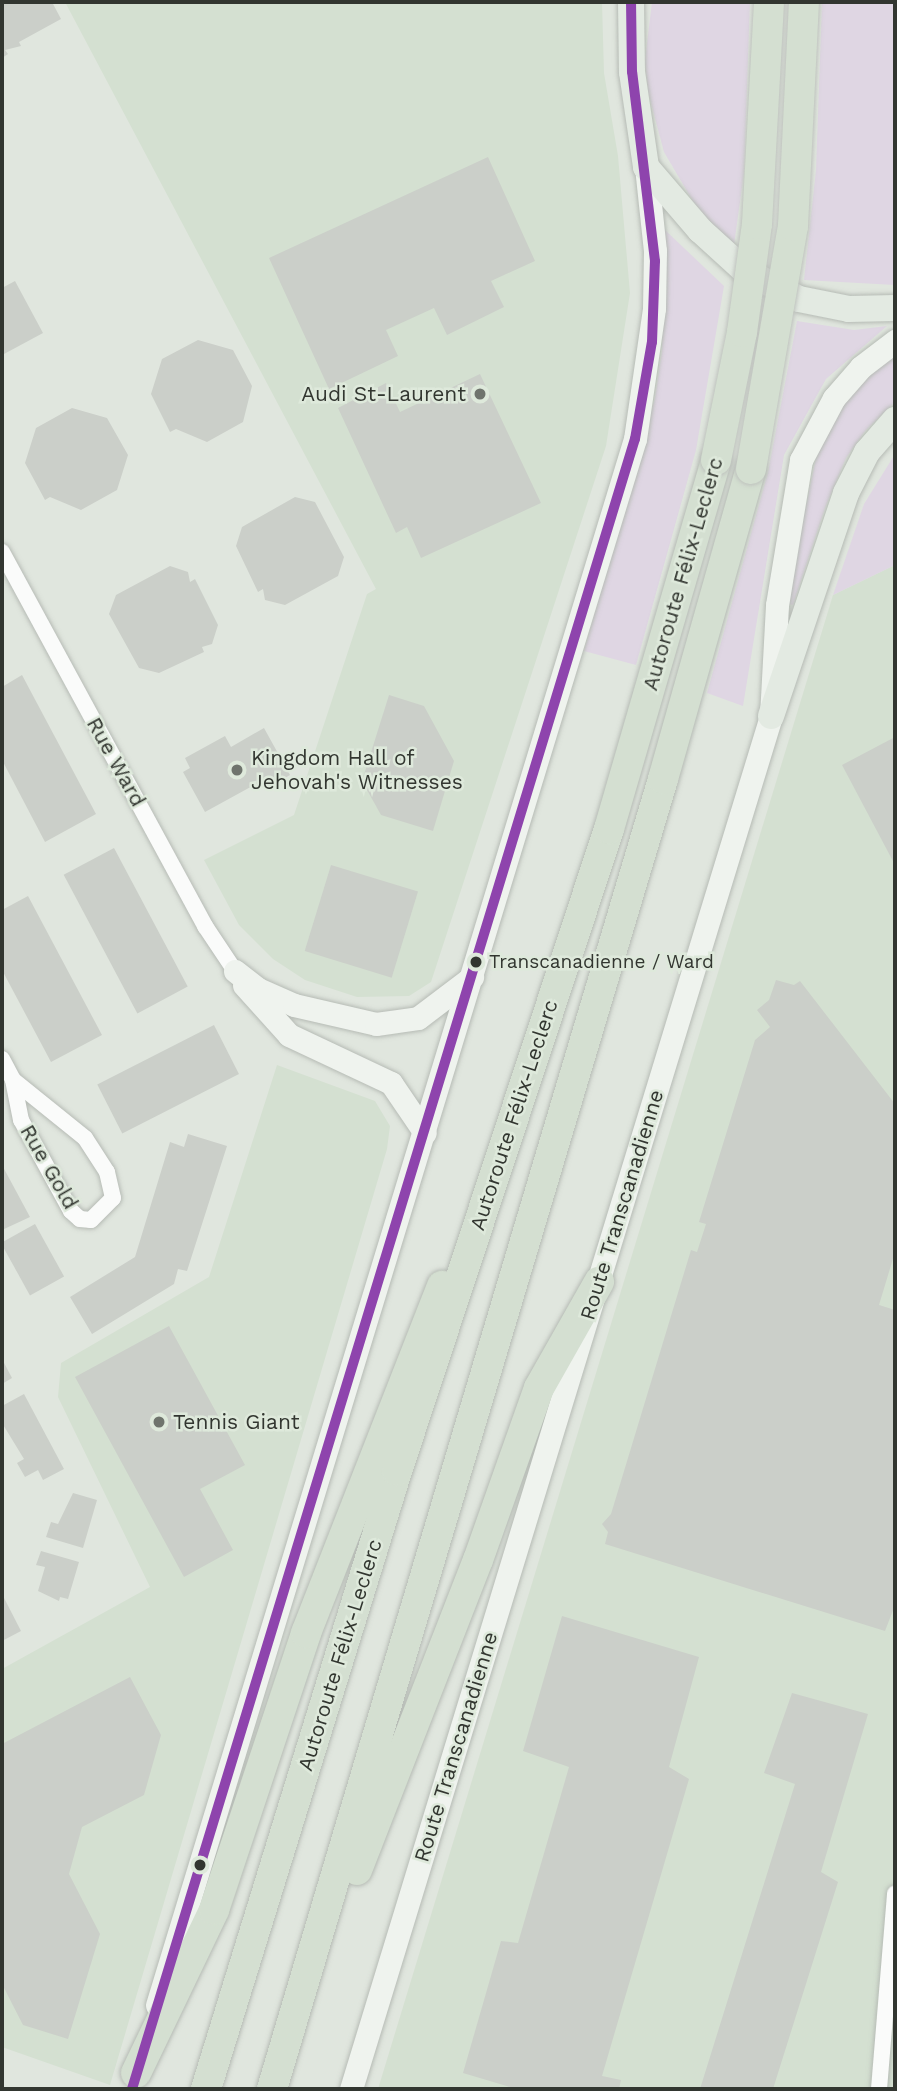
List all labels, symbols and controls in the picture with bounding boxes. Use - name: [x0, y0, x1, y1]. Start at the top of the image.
- place label: Audi St-Laurent: [301, 381, 466, 407]
- marker: Audi St-Laurent: [472, 386, 488, 402]
- street label: Autoroute Félix-Leclerc: [638, 455, 728, 693]
- street label: Rue Ward: [81, 713, 151, 811]
- place label: Kingdom Hall of Jehovah's Witnesses: [251, 745, 463, 795]
- marker: Kingdom Hall of Jehovah's Witnesses: [229, 762, 245, 778]
- place label: Transcanadienne / Ward: [489, 951, 714, 973]
- marker: Transcanadienne / Ward: [469, 955, 483, 969]
- street label: Autoroute Félix-Leclerc: [465, 996, 563, 1234]
- street label: Route Transcanadienne: [575, 1086, 669, 1324]
- street label: Rue Gold: [15, 1120, 83, 1214]
- place label: Tennis Giant: [173, 1409, 300, 1435]
- marker: Tennis Giant: [151, 1414, 167, 1430]
- street label: Autoroute Félix-Leclerc: [293, 1536, 387, 1774]
- street label: Route Transcanadienne: [409, 1628, 503, 1866]
- unlabelled marker: [193, 1858, 207, 1872]

